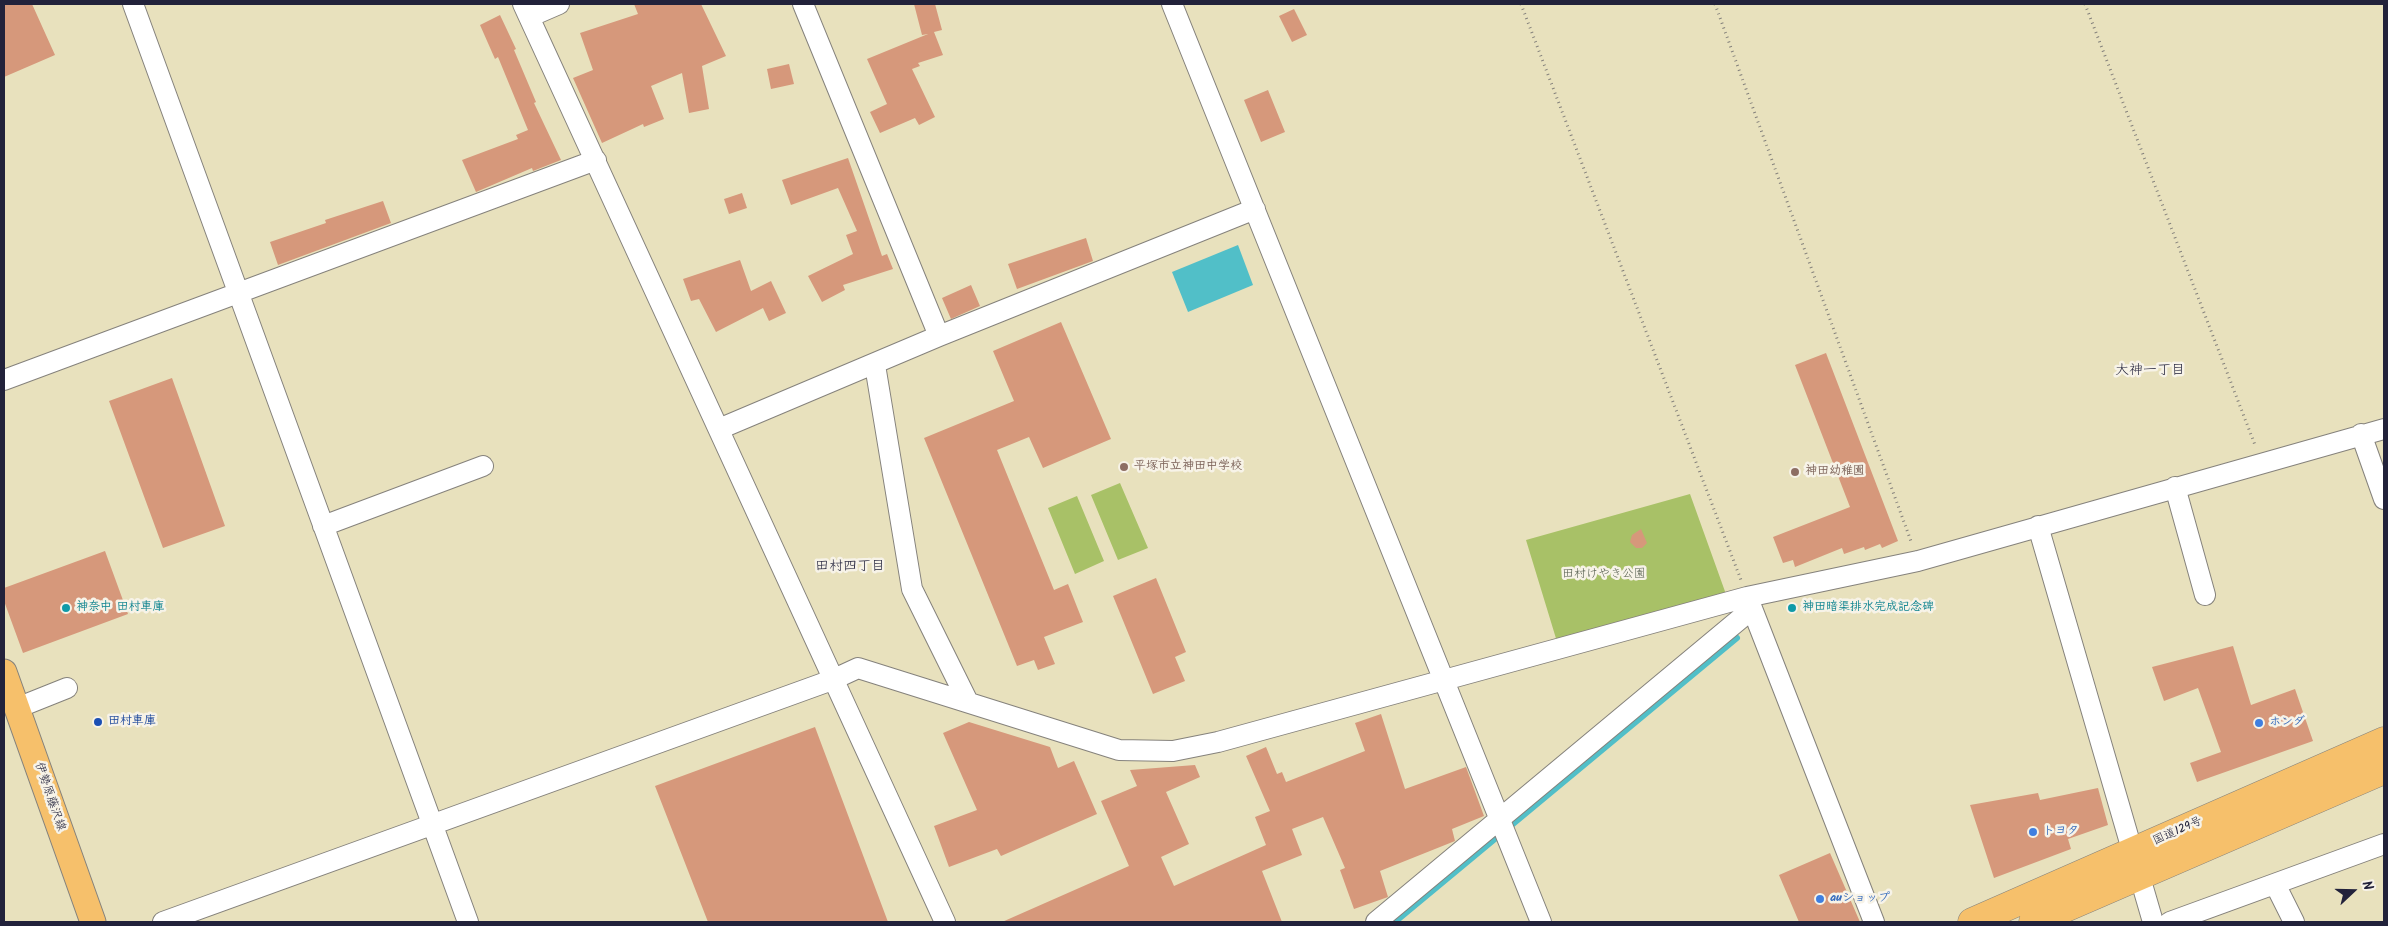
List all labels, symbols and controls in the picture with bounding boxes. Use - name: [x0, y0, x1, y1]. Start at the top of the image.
- district label: 大神一丁目: [2115, 364, 2185, 380]
- place label: 平塚市立神田中学校: [1134, 460, 1242, 474]
- marker: 平塚市立神田中学校: [1118, 461, 1130, 473]
- place label: 神田幼稚園: [1805, 465, 1865, 479]
- marker: 神田幼稚園: [1789, 466, 1801, 478]
- district label: 田村四丁目: [815, 560, 885, 576]
- park label: 田村けやき公園: [1562, 568, 1646, 582]
- place label: 神奈中 田村車庫: [76, 601, 165, 615]
- place label: 神田暗渠排水完成記念碑: [1802, 601, 1934, 615]
- marker: 神奈中 田村車庫: [60, 602, 72, 614]
- marker: 神田暗渠排水完成記念碑: [1786, 602, 1798, 614]
- place label: 田村車庫: [108, 715, 156, 729]
- marker: 田村車庫: [92, 716, 104, 728]
- place label: ホンダ: [2269, 716, 2305, 730]
- marker: ホンダ: [2253, 717, 2265, 729]
- street label: 伊勢原藤沢線: [30, 761, 68, 833]
- street label: 国道129号: [2151, 815, 2205, 849]
- place label: トヨタ: [2043, 825, 2079, 839]
- marker: トヨタ: [2027, 826, 2039, 838]
- north arrow: [2328, 866, 2378, 916]
- text: N: [2355, 878, 2379, 894]
- place label: auショップ: [1830, 892, 1890, 906]
- marker: auショップ: [1814, 893, 1826, 905]

